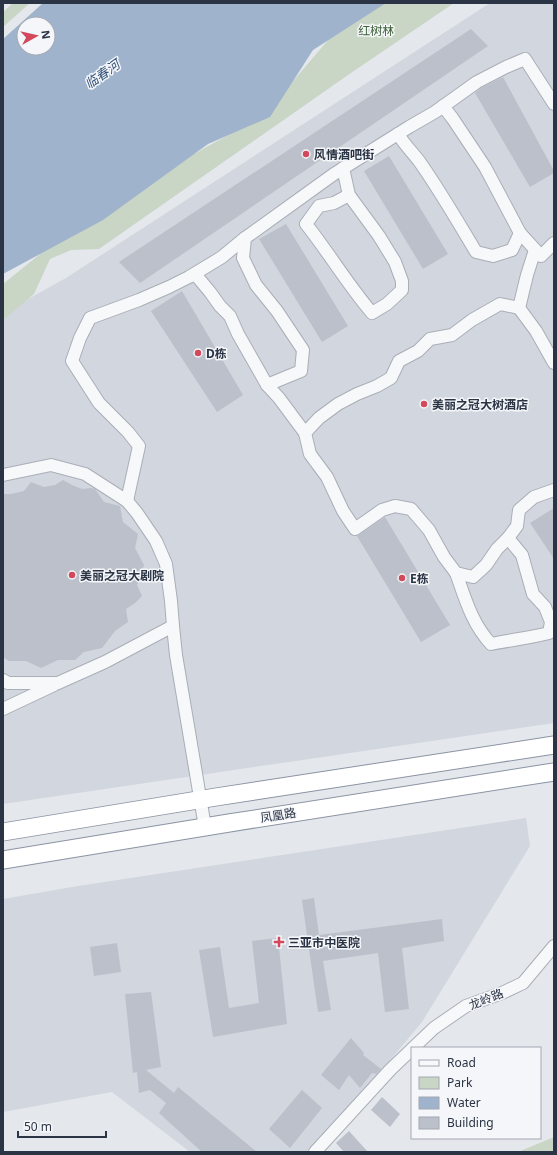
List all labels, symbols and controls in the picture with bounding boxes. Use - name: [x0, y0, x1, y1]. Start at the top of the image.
- north arrow: [16, 16, 56, 56]
- park label: 红树林: [358, 22, 394, 39]
- text: N: [38, 29, 54, 40]
- water label: 临春河: [81, 54, 126, 93]
- place label: 风情酒吧街: [314, 146, 374, 163]
- marker: 风情酒吧街: [301, 149, 311, 159]
- place label: D栋: [206, 345, 227, 362]
- marker: D栋: [193, 348, 203, 358]
- place label: 美丽之冠大树酒店: [432, 396, 528, 413]
- marker: 美丽之冠大树酒店: [419, 399, 429, 409]
- place label: 美丽之冠大剧院: [80, 567, 164, 584]
- marker: 美丽之冠大剧院: [67, 570, 77, 580]
- place label: E栋: [410, 570, 429, 587]
- marker: E栋: [397, 573, 407, 583]
- street label: 凤凰路: [259, 804, 297, 826]
- place label: 三亚市中医院: [288, 934, 360, 951]
- marker: 三亚市中医院: [273, 936, 285, 948]
- street label: 龙岭路: [466, 984, 506, 1014]
- legend: [411, 1047, 541, 1139]
- text: Road: [447, 1054, 476, 1071]
- text: Park: [447, 1074, 473, 1091]
- text: Water: [447, 1094, 481, 1111]
- scale bar: [18, 1113, 106, 1139]
- text: Building: [447, 1114, 494, 1131]
- text: 50 m: [24, 1118, 52, 1135]

